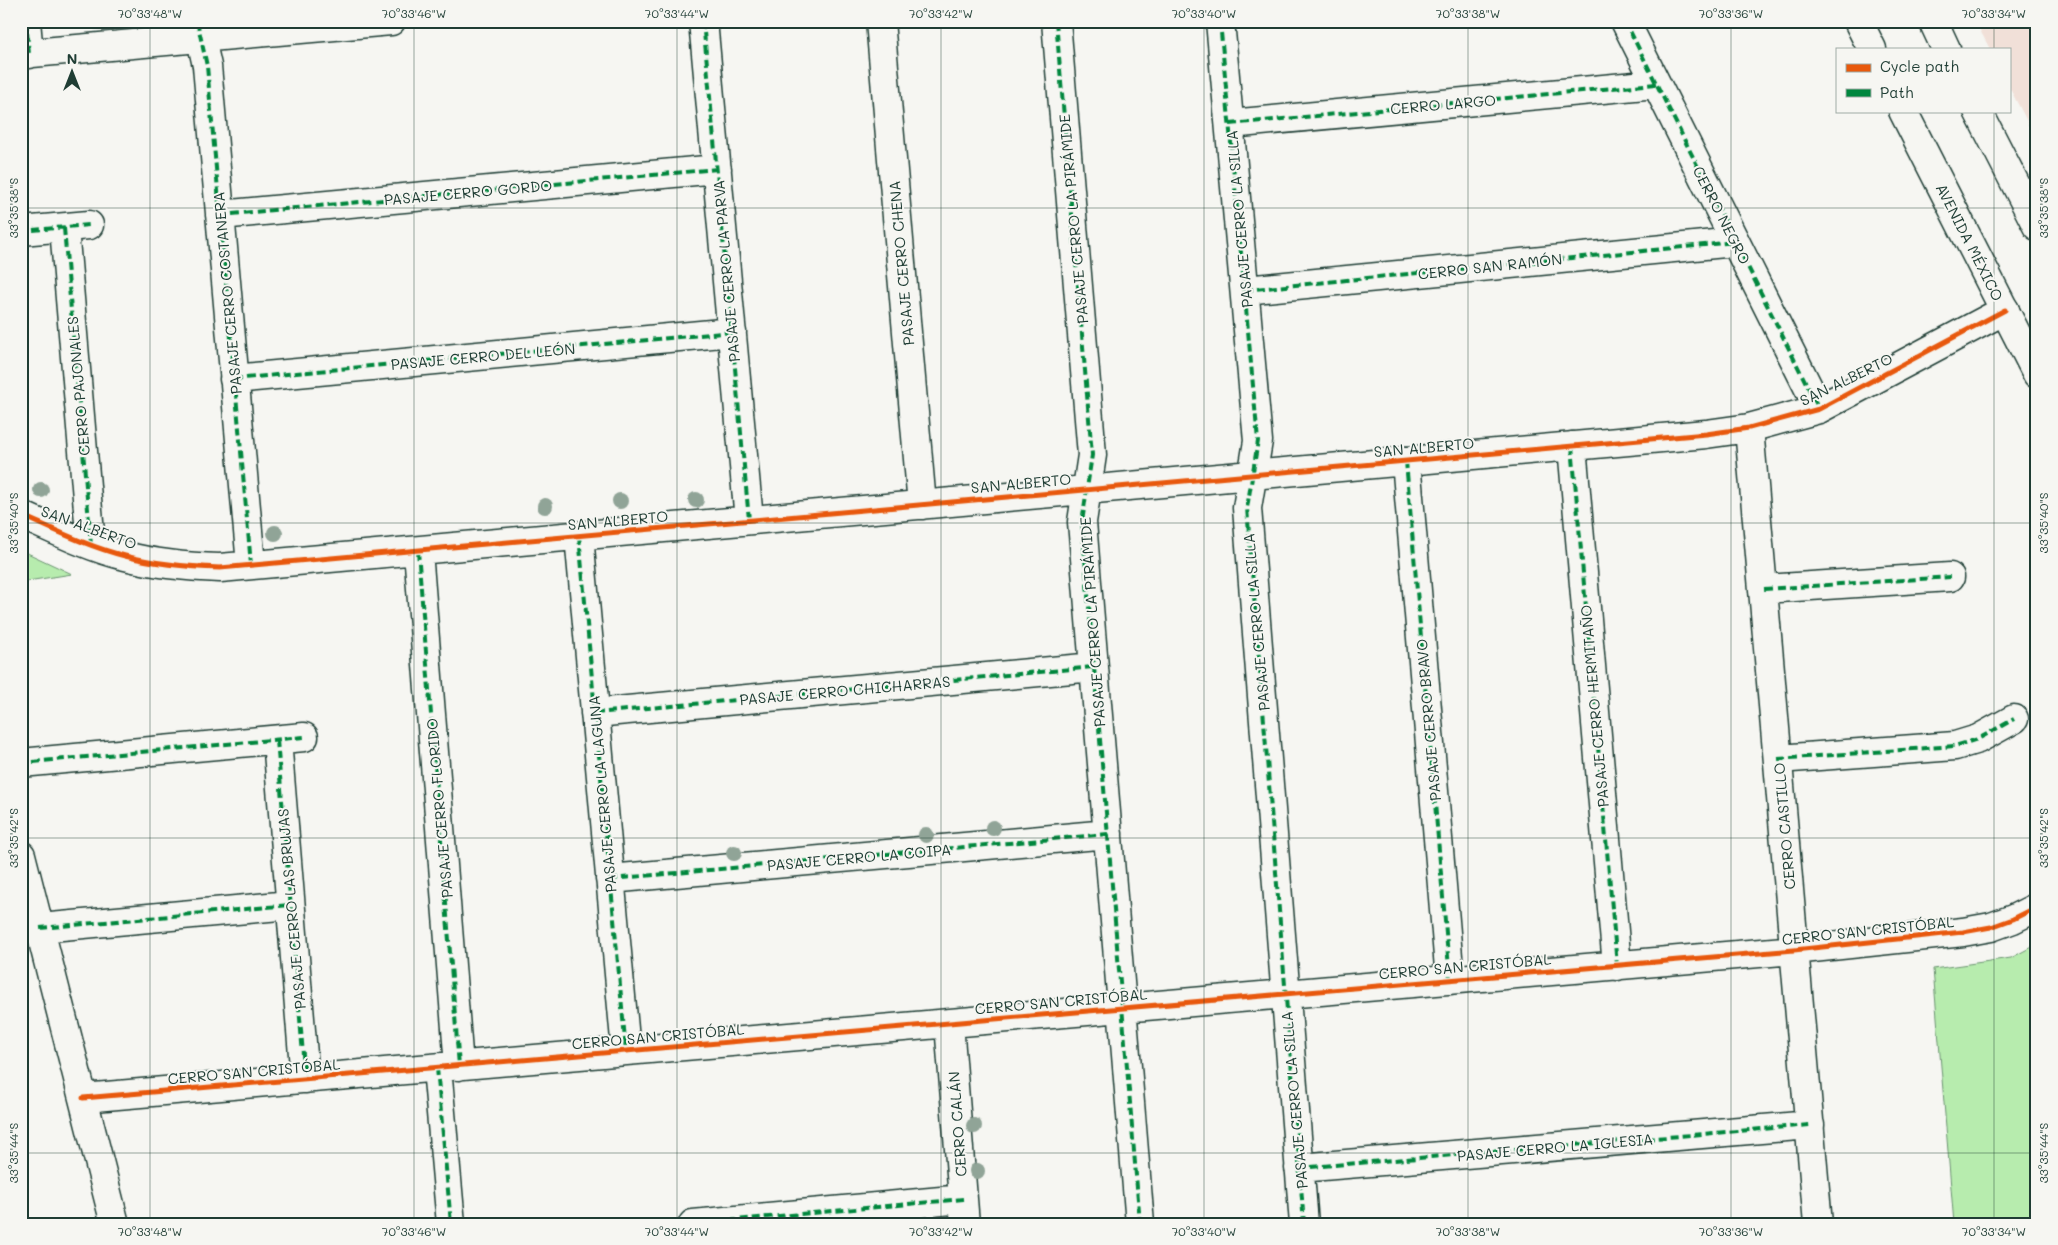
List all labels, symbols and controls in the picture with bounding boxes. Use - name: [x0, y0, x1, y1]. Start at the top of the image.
- text: 70°33'48"W: [118, 5, 182, 21]
- text: 70°33'46"W: [382, 5, 446, 21]
- text: 70°33'44"W: [645, 5, 709, 21]
- text: 70°33'42"W: [909, 5, 973, 21]
- text: 70°33'40"W: [1172, 5, 1236, 21]
- text: 70°33'38"W: [1436, 5, 1500, 21]
- text: 70°33'36"W: [1699, 5, 1763, 21]
- text: 70°33'34"W: [1962, 5, 2026, 21]
- north arrow: [48, 48, 98, 98]
- legend: [1836, 48, 2010, 112]
- text: N: [67, 49, 77, 68]
- text: Cycle path: [1880, 56, 1959, 76]
- text: Path: [1880, 82, 1914, 102]
- street label: CERRO LARGO: [1389, 89, 1497, 119]
- street label: PASAJE CERRO LA PIRÁMIDE: [1054, 113, 1092, 325]
- street label: PASAJE CERRO LA SILLA: [1221, 129, 1257, 309]
- street label: CERRO NEGRO: [1689, 163, 1755, 268]
- street label: PASAJE CERRO GORDO: [383, 175, 553, 209]
- text: 33°35'38"S: [5, 177, 21, 238]
- text: 33°35'38"S: [2035, 177, 2051, 238]
- street label: PASAJE CERRO LA PARVA: [708, 179, 744, 363]
- street label: PASAJE CERRO CHENA: [884, 180, 918, 346]
- street label: AVENIDA MÉXICO: [1932, 180, 2008, 304]
- street label: PASAJE CERRO COSTANERA: [208, 191, 246, 395]
- street label: CERRO SAN RAMÓN: [1417, 248, 1563, 284]
- street label: CERRO PAJONALES: [62, 315, 94, 457]
- street label: PASAJE CERRO DEL LEÓN: [390, 338, 576, 374]
- street label: SAN ALBERTO: [1796, 348, 1896, 410]
- street label: SAN ALBERTO: [1373, 433, 1475, 461]
- street label: SAN ALBERTO: [970, 469, 1072, 497]
- text: 33°35'40"S: [5, 492, 21, 553]
- text: 33°35'40"S: [2035, 492, 2051, 553]
- street label: SAN ALBERTO: [38, 500, 140, 554]
- street label: SAN ALBERTO: [567, 506, 669, 534]
- street label: PASAJE CERRO LA PIRÁMIDE: [1075, 516, 1109, 728]
- street label: PASAJE CERRO LA SILLA: [1238, 532, 1274, 712]
- street label: PASAJE CERRO HERMITAÑO: [1575, 604, 1613, 808]
- street label: PASAJE CERRO BRAVO: [1411, 638, 1445, 802]
- street label: PASAJE CERRO CHICHARRAS: [739, 671, 951, 709]
- street label: PASAJE CERRO LA LAGUNA: [583, 695, 621, 893]
- street label: PASAJE CERRO FLORIDO: [421, 717, 457, 899]
- street label: CERRO CASTILLO: [1768, 762, 1800, 890]
- text: 33°35'42"S: [5, 808, 21, 868]
- street label: PASAJE CERRO LAS BRUJAS: [272, 808, 310, 1010]
- text: 33°35'42"S: [2035, 808, 2051, 868]
- street label: PASAJE CERRO LA COIPA: [766, 839, 952, 875]
- street label: CERRO SAN CRISTÓBAL: [1781, 911, 1955, 949]
- street label: CERRO SAN CRISTÓBAL: [1378, 948, 1552, 984]
- street label: CERRO SAN CRISTÓBAL: [974, 983, 1148, 1019]
- street label: PASAJE CERRO LA SILLA: [1276, 1010, 1312, 1190]
- street label: CERRO SAN CRISTÓBAL: [571, 1018, 745, 1054]
- street label: CERRO SAN CRISTÓBAL: [167, 1053, 341, 1089]
- street label: CERRO CALÁN: [943, 1071, 971, 1177]
- text: 33°35'44"S: [5, 1123, 21, 1183]
- text: 33°35'44"S: [2035, 1123, 2051, 1183]
- street label: PASAJE CERRO LA IGLESIA: [1456, 1128, 1654, 1166]
- text: 70°33'48"W: [118, 1223, 182, 1239]
- text: 70°33'46"W: [382, 1223, 446, 1239]
- text: 70°33'44"W: [645, 1223, 709, 1239]
- text: 70°33'42"W: [909, 1223, 973, 1239]
- text: 70°33'40"W: [1172, 1223, 1236, 1239]
- text: 70°33'38"W: [1436, 1223, 1500, 1239]
- text: 70°33'36"W: [1699, 1223, 1763, 1239]
- text: 70°33'34"W: [1962, 1223, 2026, 1239]

